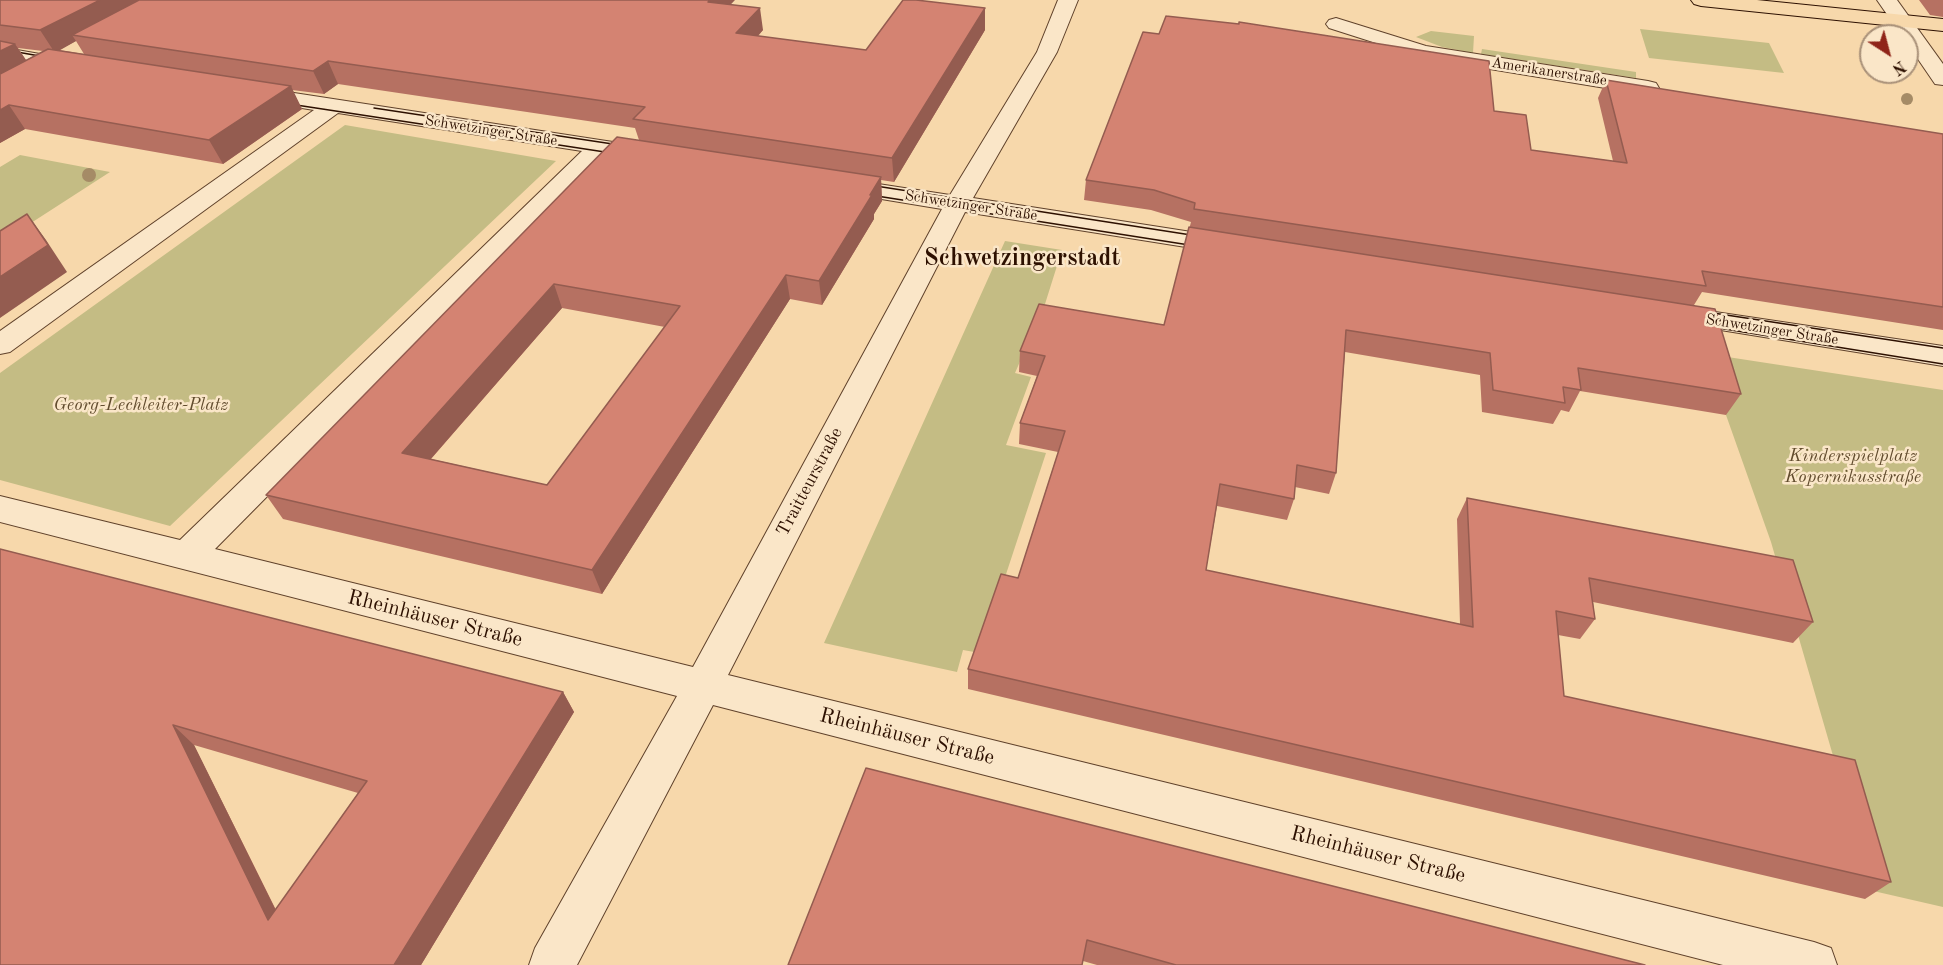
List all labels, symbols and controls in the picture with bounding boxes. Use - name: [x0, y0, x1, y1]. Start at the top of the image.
- north arrow: [1859, 24, 1919, 84]
- street label: Amerikanerstraße: [1490, 54, 1608, 90]
- text: N: [1889, 57, 1908, 77]
- street label: Schwetzinger Straße: [423, 112, 559, 150]
- street label: Schwetzinger Straße: [903, 187, 1039, 225]
- district label: Schwetzingerstadt: [924, 245, 1120, 273]
- street label: Schwetzinger Straße: [1704, 311, 1840, 349]
- park label: Georg-Lechleiter-Platz: [54, 394, 228, 416]
- street label: Traitteurstraße: [772, 424, 848, 540]
- park label: Kinderspielplatz Kopernikusstraße: [1785, 445, 1921, 488]
- street label: Rheinhäuser Straße: [345, 585, 525, 653]
- street label: Rheinhäuser Straße: [817, 703, 997, 771]
- street label: Rheinhäuser Straße: [1288, 821, 1468, 889]

